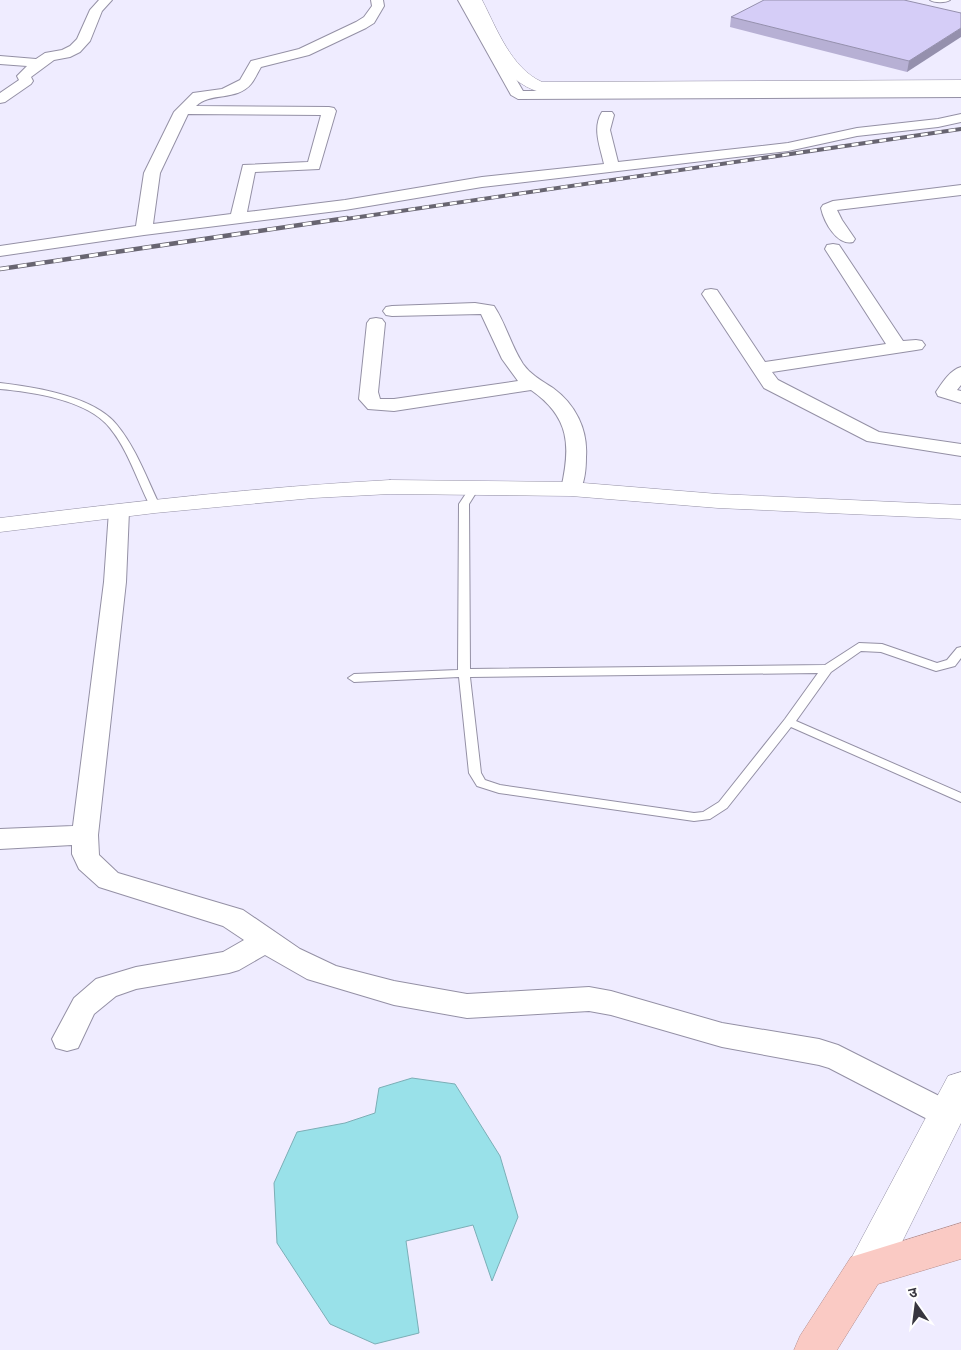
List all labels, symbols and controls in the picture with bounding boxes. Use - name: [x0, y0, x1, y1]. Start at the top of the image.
- north arrow: [891, 1280, 941, 1330]
- text: उ: [907, 1282, 920, 1302]

